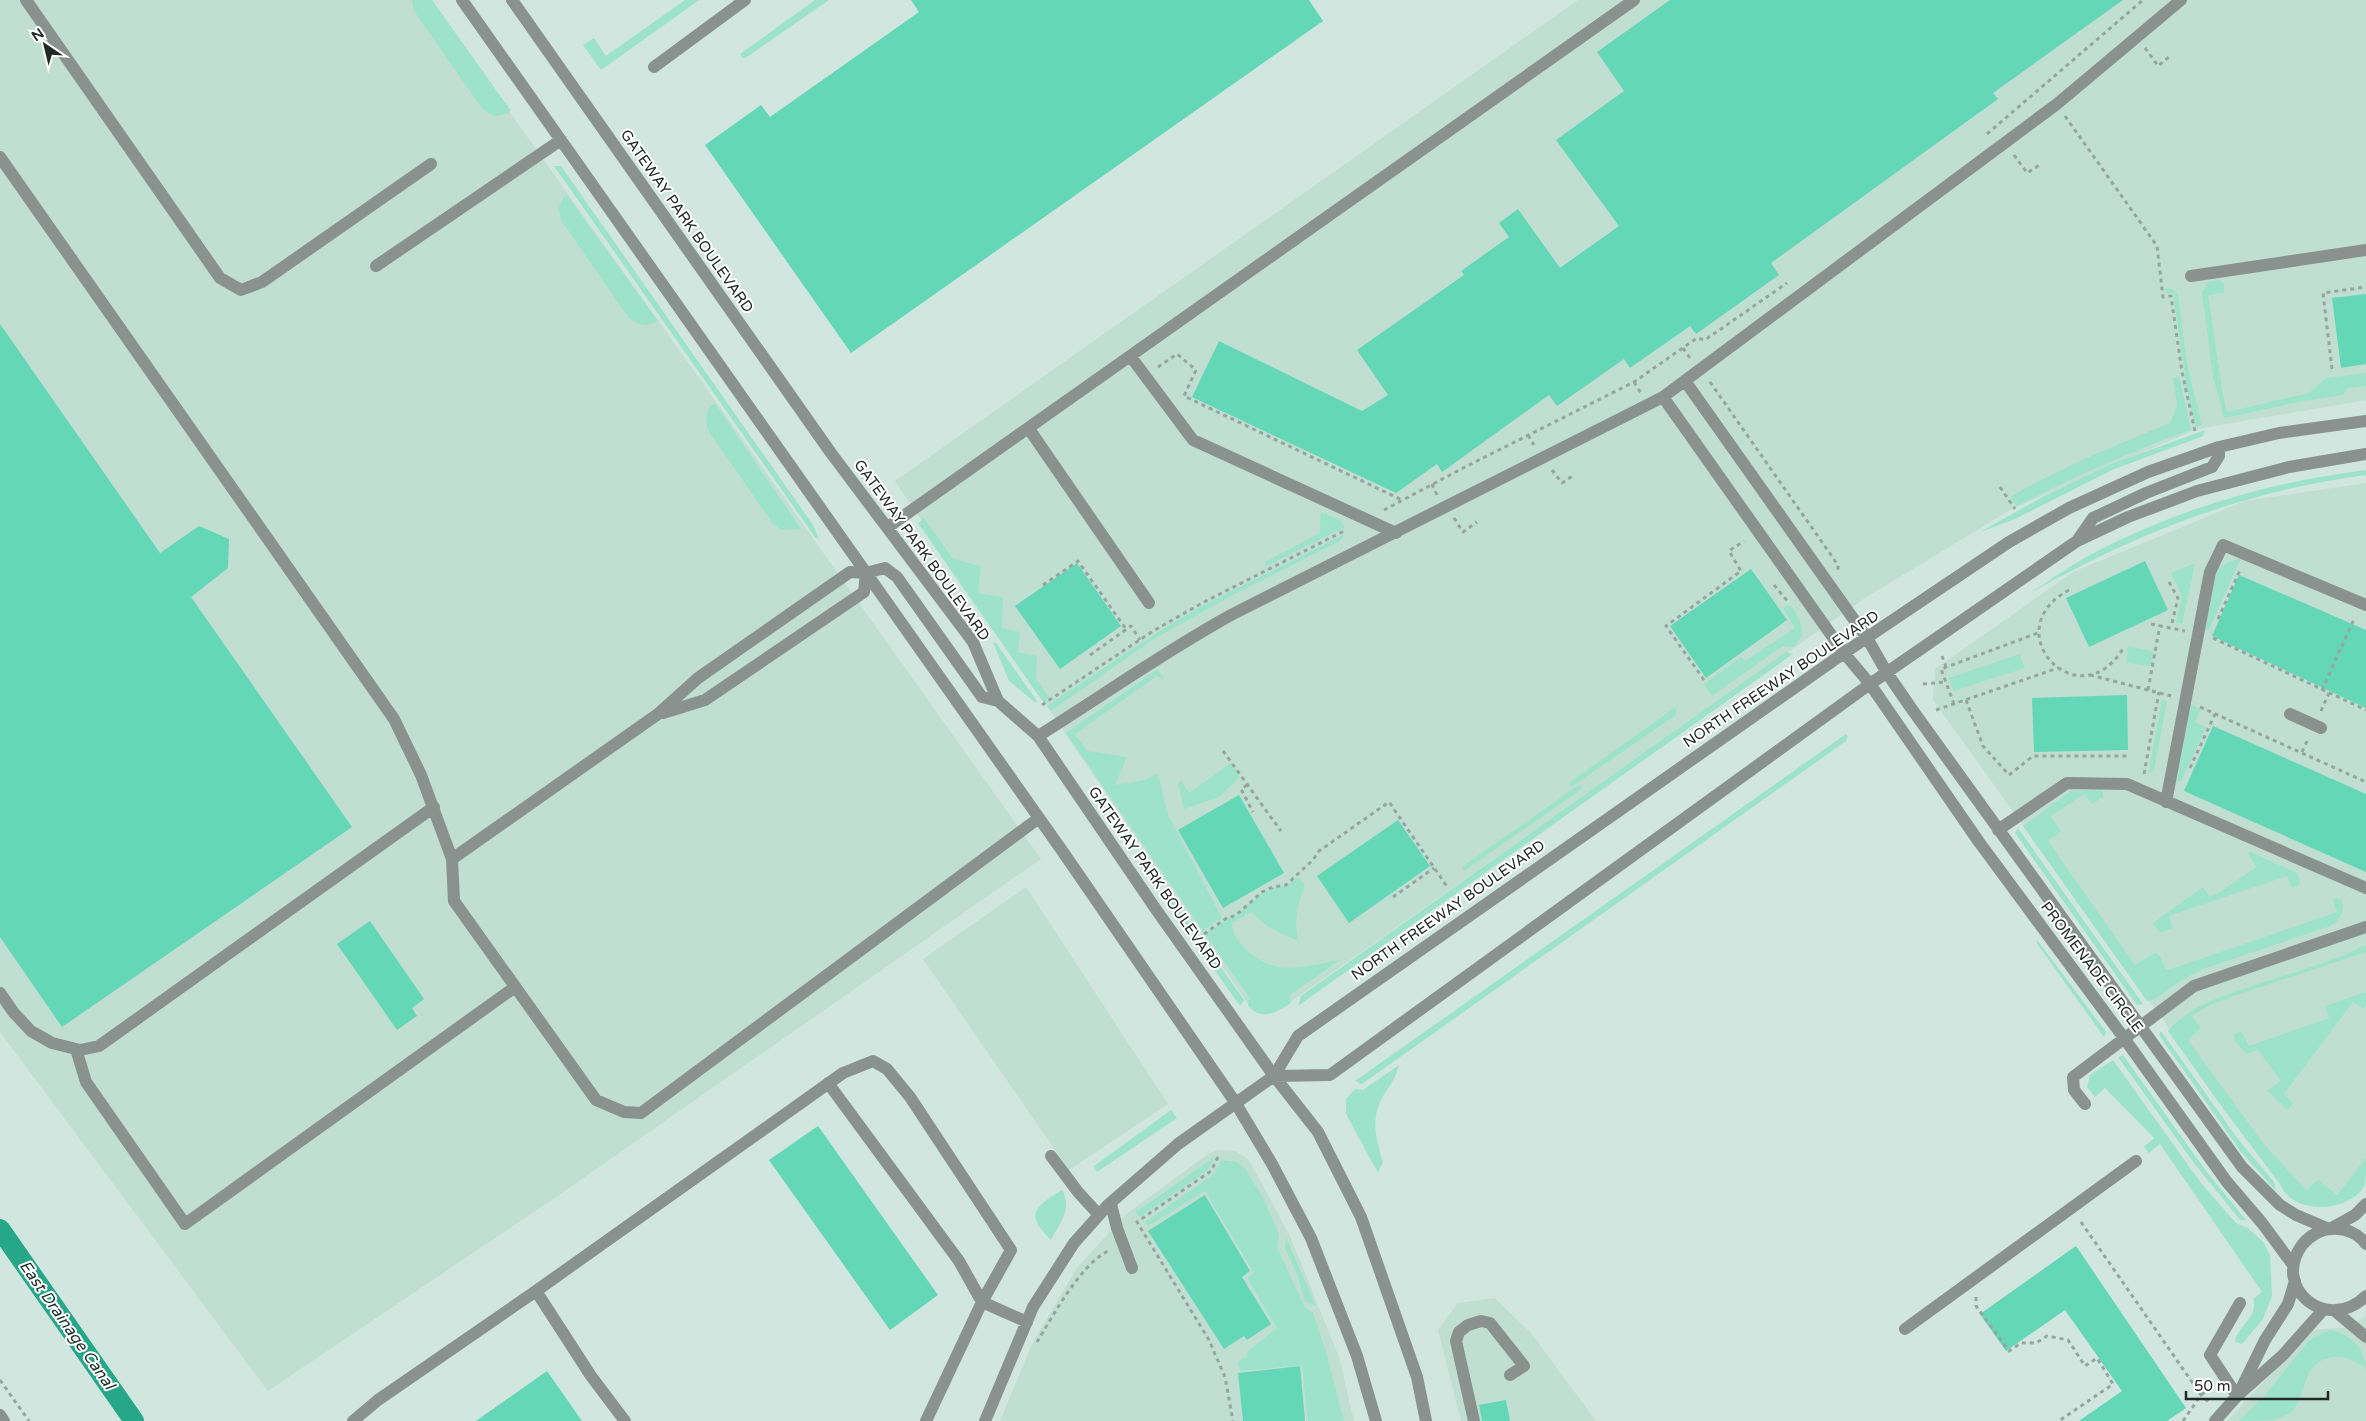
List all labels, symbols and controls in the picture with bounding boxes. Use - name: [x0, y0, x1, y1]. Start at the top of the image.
- north arrow: [20, 20, 70, 70]
- text: N: [28, 25, 47, 45]
- street label: GATEWAY PARK BOULEVARD: [617, 126, 757, 316]
- street label: GATEWAY PARK BOULEVARD: [850, 456, 994, 644]
- street label: NORTH FREEWAY BOULEVARD: [1680, 607, 1882, 751]
- street label: GATEWAY PARK BOULEVARD: [1085, 783, 1225, 973]
- street label: NORTH FREEWAY BOULEVARD: [1348, 836, 1548, 984]
- street label: PROMENADE CIRCLE: [2037, 898, 2147, 1036]
- water label: East Drainage Canal: [15, 1257, 120, 1395]
- scale bar: [2186, 1368, 2328, 1400]
- text: 50 m: [2194, 1377, 2231, 1395]

